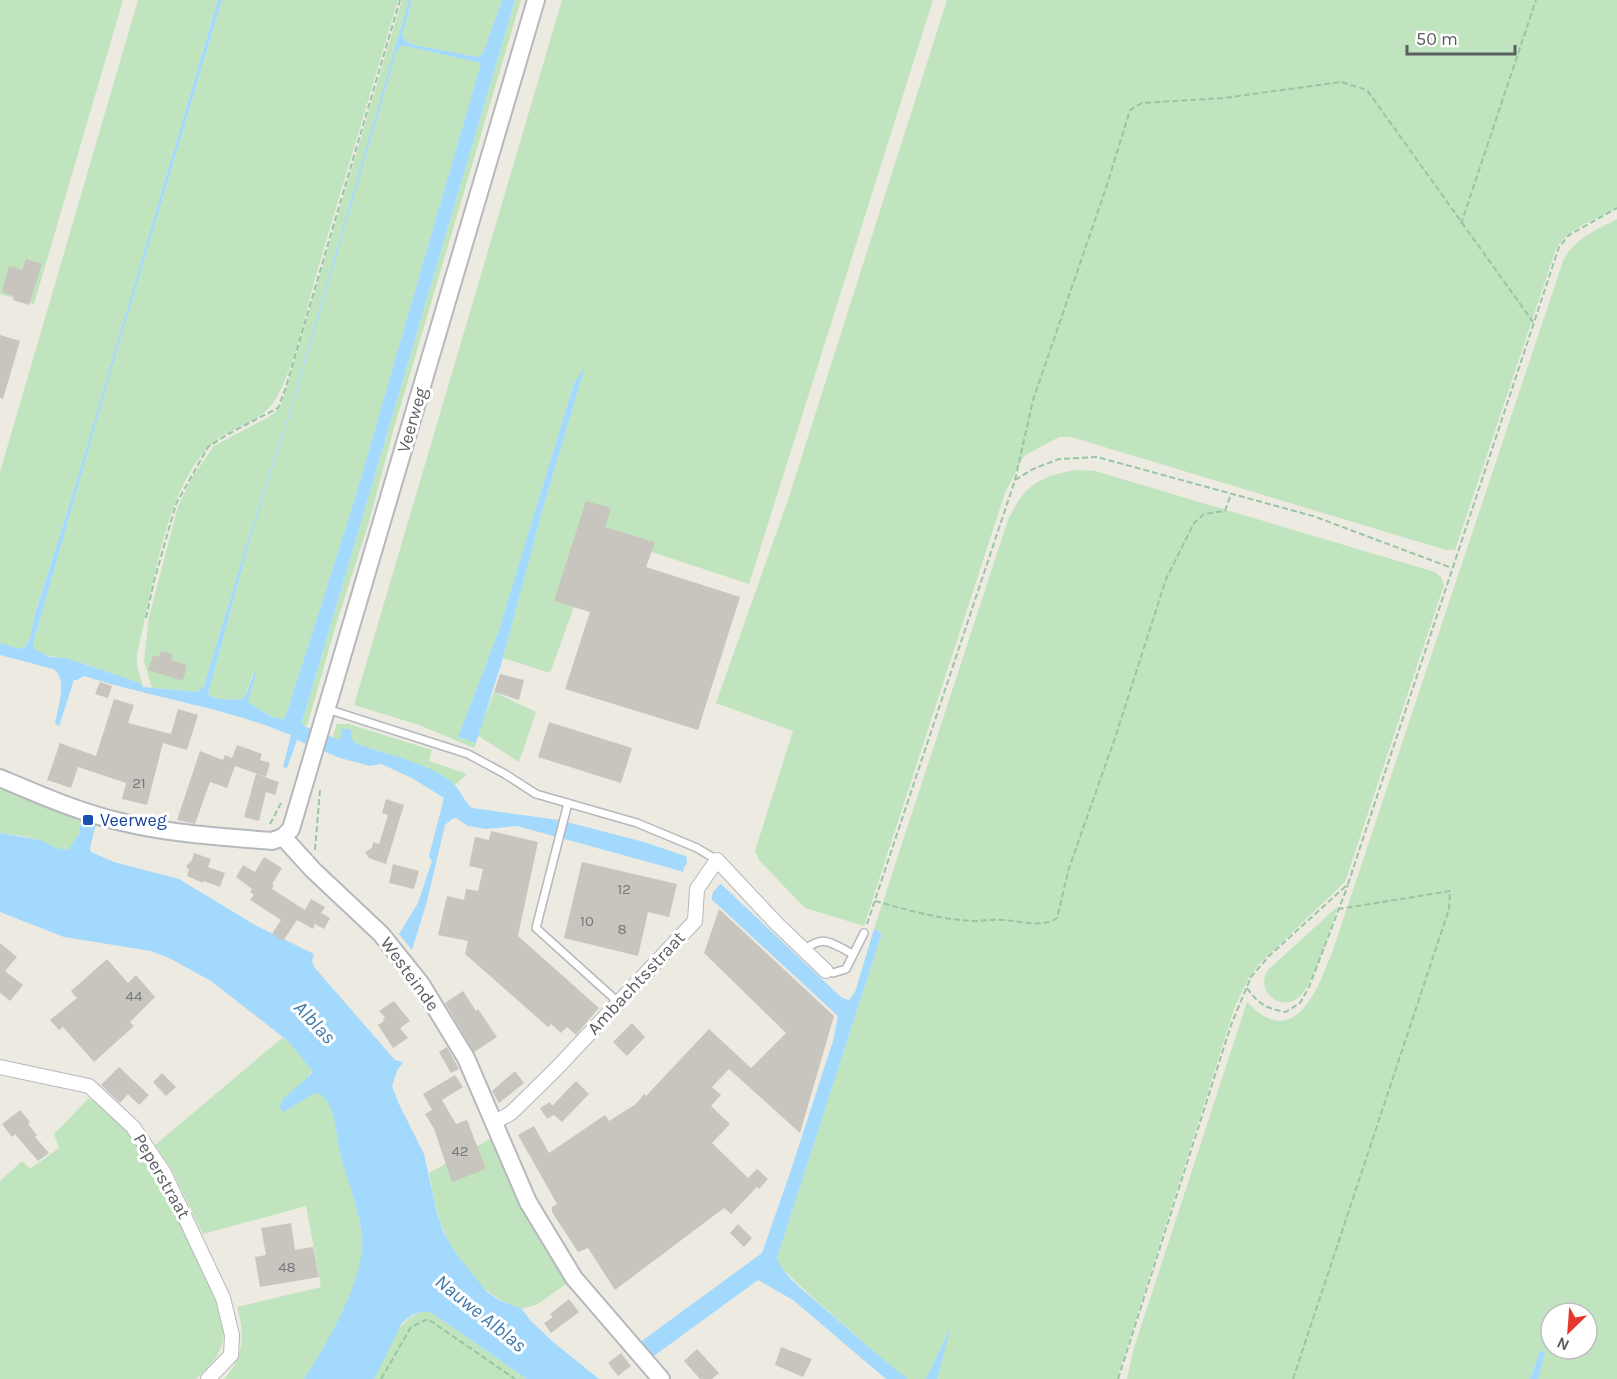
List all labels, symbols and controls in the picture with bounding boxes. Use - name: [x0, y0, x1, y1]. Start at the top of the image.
- scale bar: [1407, 18, 1515, 56]
- text: 50 m: [1416, 28, 1458, 50]
- street label: Veerweg: [392, 385, 432, 455]
- house number: 21: [132, 774, 146, 792]
- place label: Veerweg: [100, 809, 167, 831]
- marker: Veerweg: [81, 813, 95, 827]
- house number: 12: [617, 880, 631, 898]
- house number: 10: [580, 912, 594, 930]
- house number: 8: [617, 920, 627, 938]
- street label: Ambachtsstraat: [582, 927, 690, 1039]
- street label: Westeinde: [376, 933, 444, 1015]
- house number: 44: [126, 987, 143, 1005]
- water label: Alblas: [289, 996, 340, 1049]
- street label: Peperstraat: [129, 1129, 195, 1223]
- house number: 42: [451, 1142, 469, 1160]
- house number: 48: [278, 1258, 296, 1276]
- water label: Nauwe Alblas: [431, 1270, 531, 1357]
- north arrow: [1539, 1301, 1599, 1361]
- text: N: [1554, 1333, 1572, 1355]

